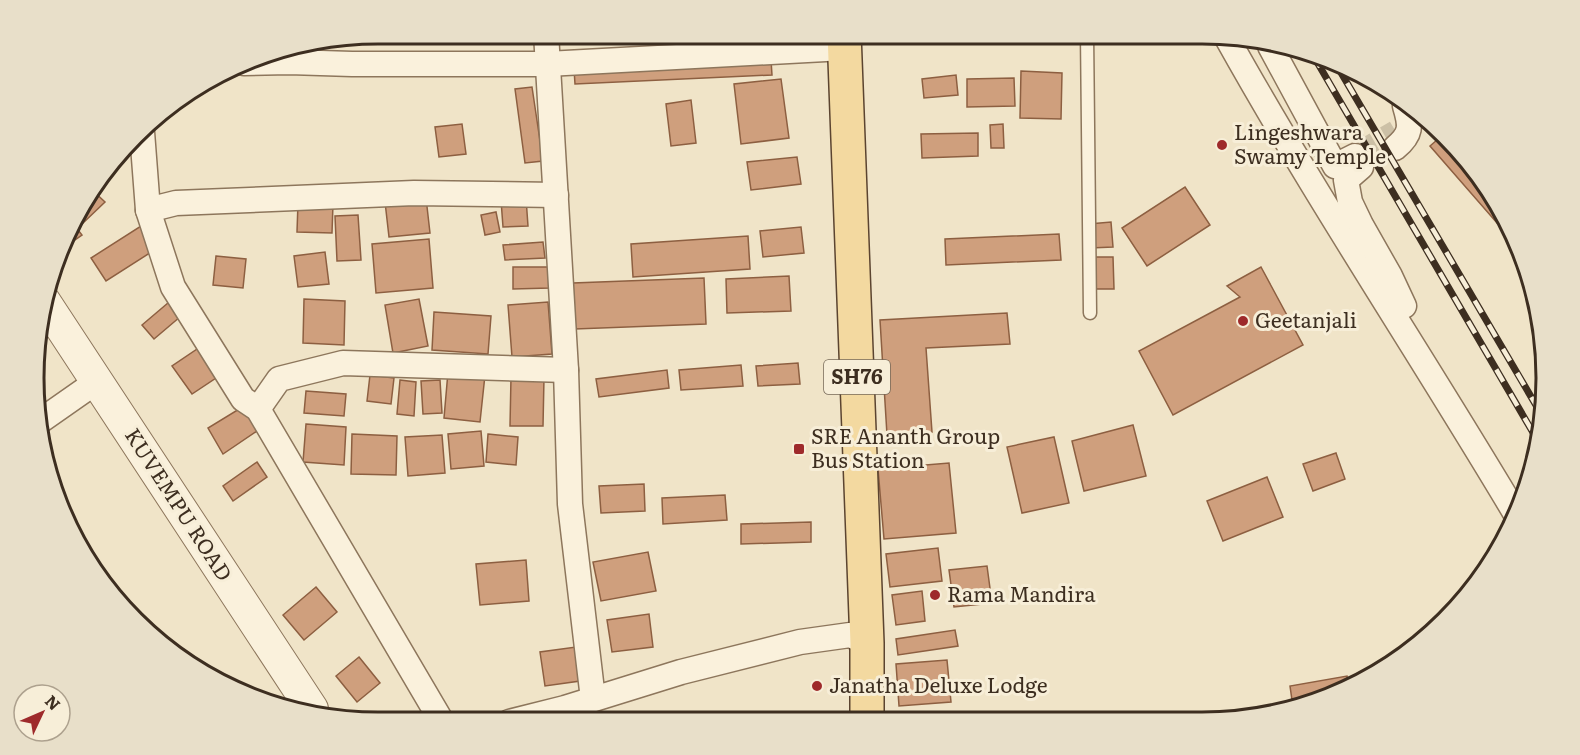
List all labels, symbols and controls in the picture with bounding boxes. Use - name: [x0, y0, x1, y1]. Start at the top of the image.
- place label: Lingeshwara Swamy Temple: [1234, 115, 1386, 170]
- marker: Lingeshwara Swamy Temple: [1215, 138, 1229, 152]
- place label: Geetanjali: [1255, 303, 1357, 334]
- marker: Geetanjali: [1236, 314, 1250, 328]
- road number: SH76: [824, 360, 890, 394]
- place label: SRE Ananth Group Bus Station: [811, 419, 1000, 474]
- street label: KUVEMPU ROAD: [119, 421, 241, 586]
- marker: SRE Ananth Group Bus Station: [792, 442, 806, 456]
- place label: Rama Mandira: [947, 577, 1096, 608]
- marker: Rama Mandira: [928, 588, 942, 602]
- place label: Janatha Deluxe Lodge: [829, 668, 1048, 699]
- marker: Janatha Deluxe Lodge: [810, 679, 824, 693]
- north arrow: [12, 683, 72, 743]
- text: N: [40, 689, 67, 715]

